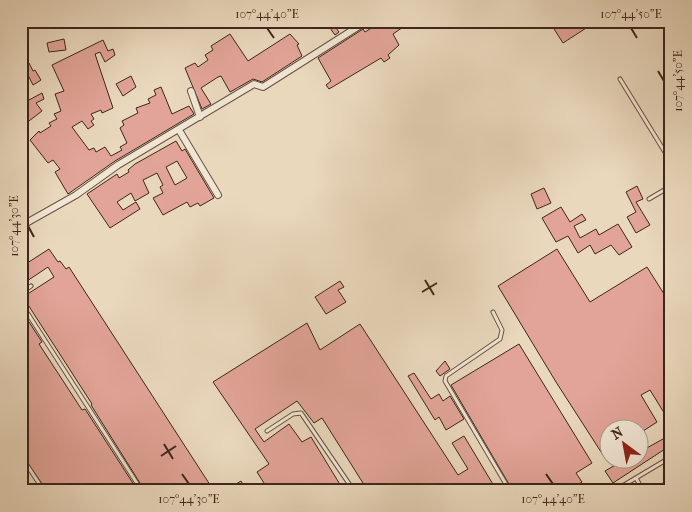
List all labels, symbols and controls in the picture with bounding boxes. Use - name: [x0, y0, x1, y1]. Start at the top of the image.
- text: 107°44'40"E: [235, 7, 299, 21]
- text: 107°44'50"E: [600, 7, 662, 21]
- text: 107°44'50"E: [671, 50, 685, 112]
- text: 107°44'30"E: [7, 195, 21, 257]
- north arrow: [600, 420, 650, 470]
- text: N: [608, 423, 627, 443]
- text: 107°44'30"E: [158, 492, 220, 506]
- text: 107°44'40"E: [521, 492, 585, 506]

